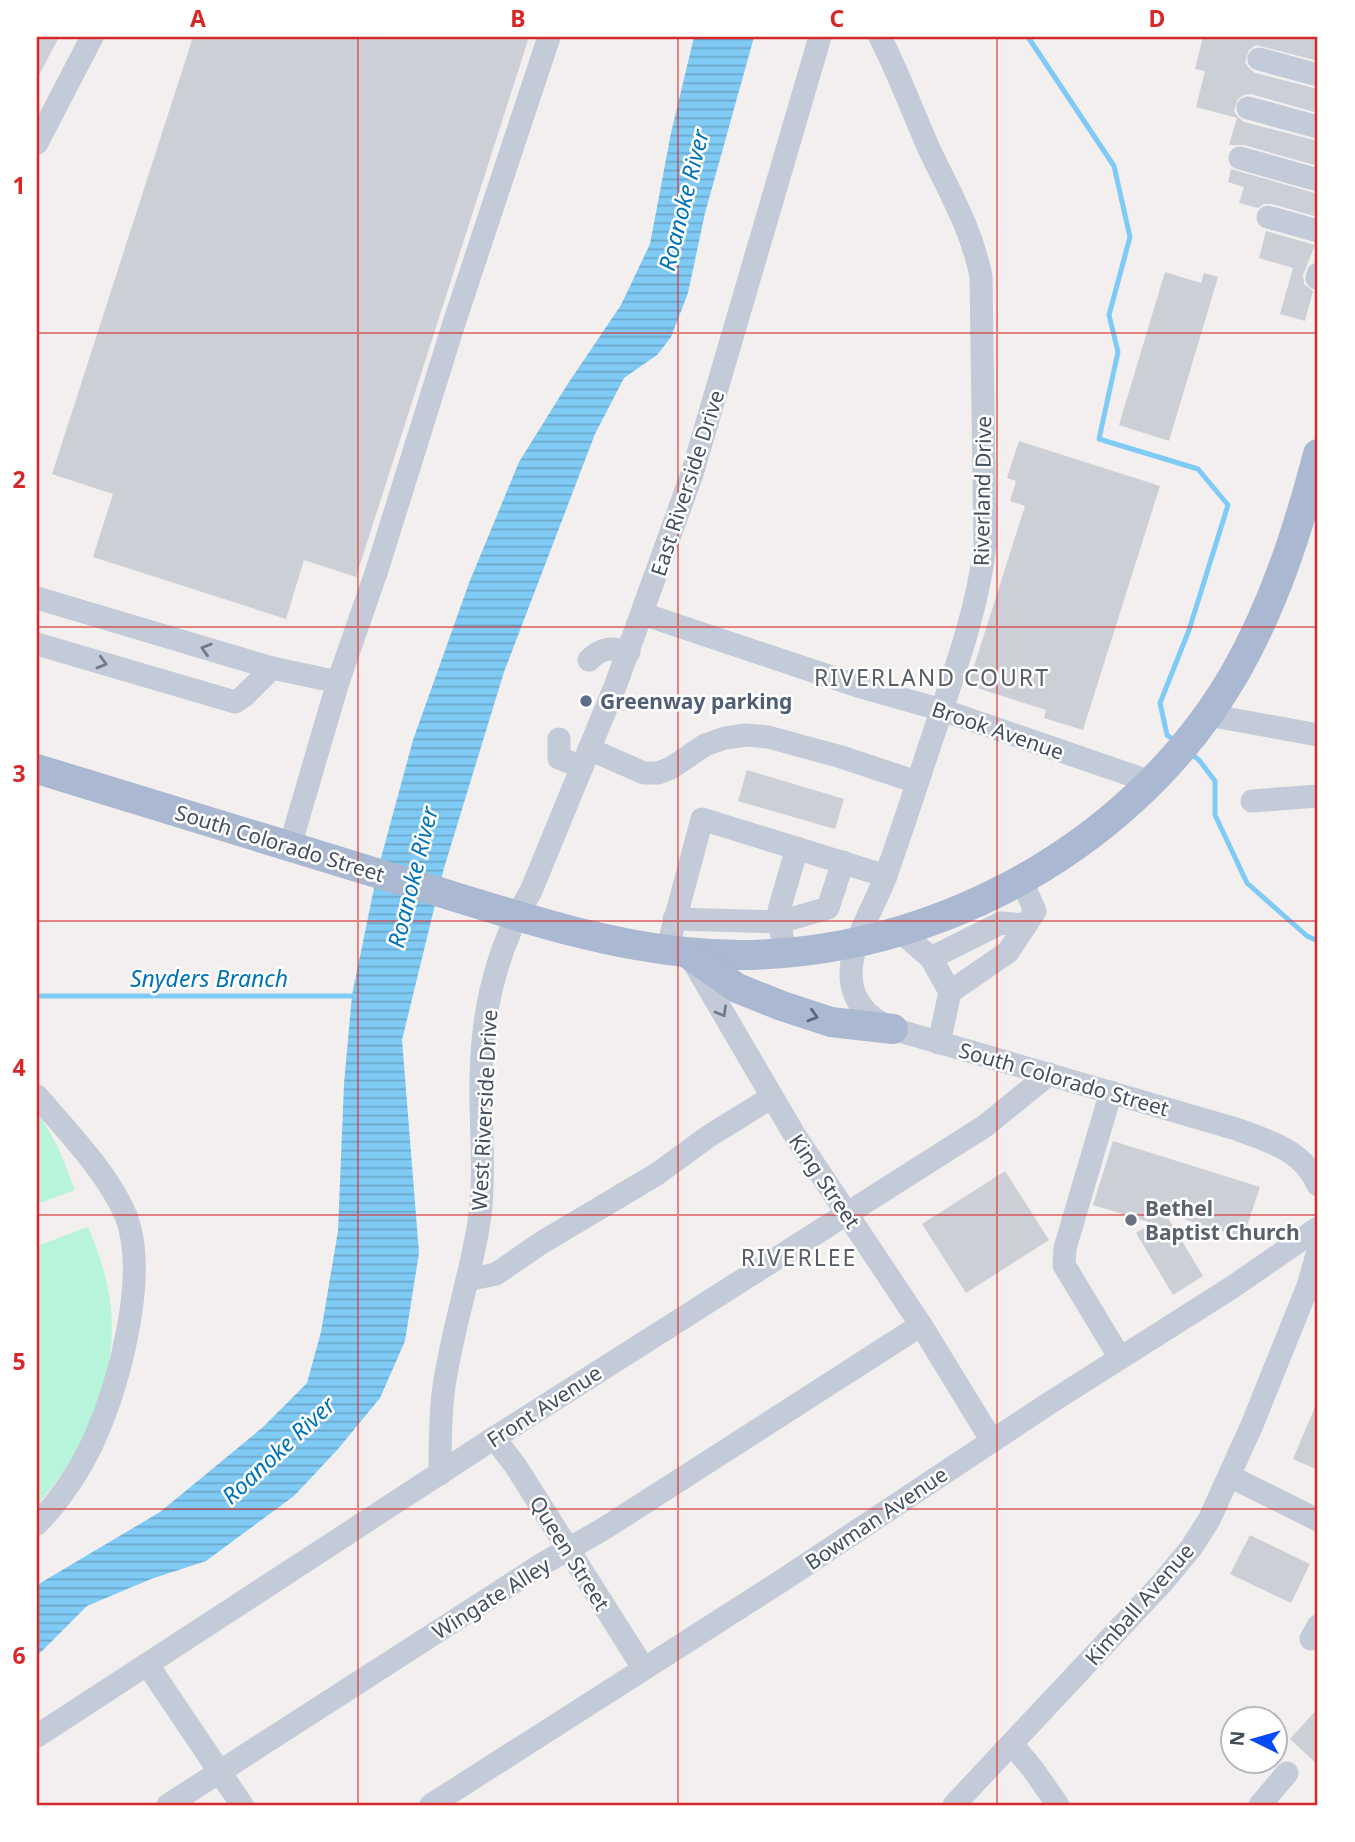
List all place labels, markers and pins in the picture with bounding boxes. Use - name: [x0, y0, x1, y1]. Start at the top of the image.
- place label: Greenway parking: [600, 687, 792, 715]
- marker: Greenway parking: [578, 693, 594, 709]
- place label: Bethel Baptist Church: [1145, 1194, 1300, 1246]
- marker: Bethel Baptist Church: [1123, 1212, 1139, 1228]

